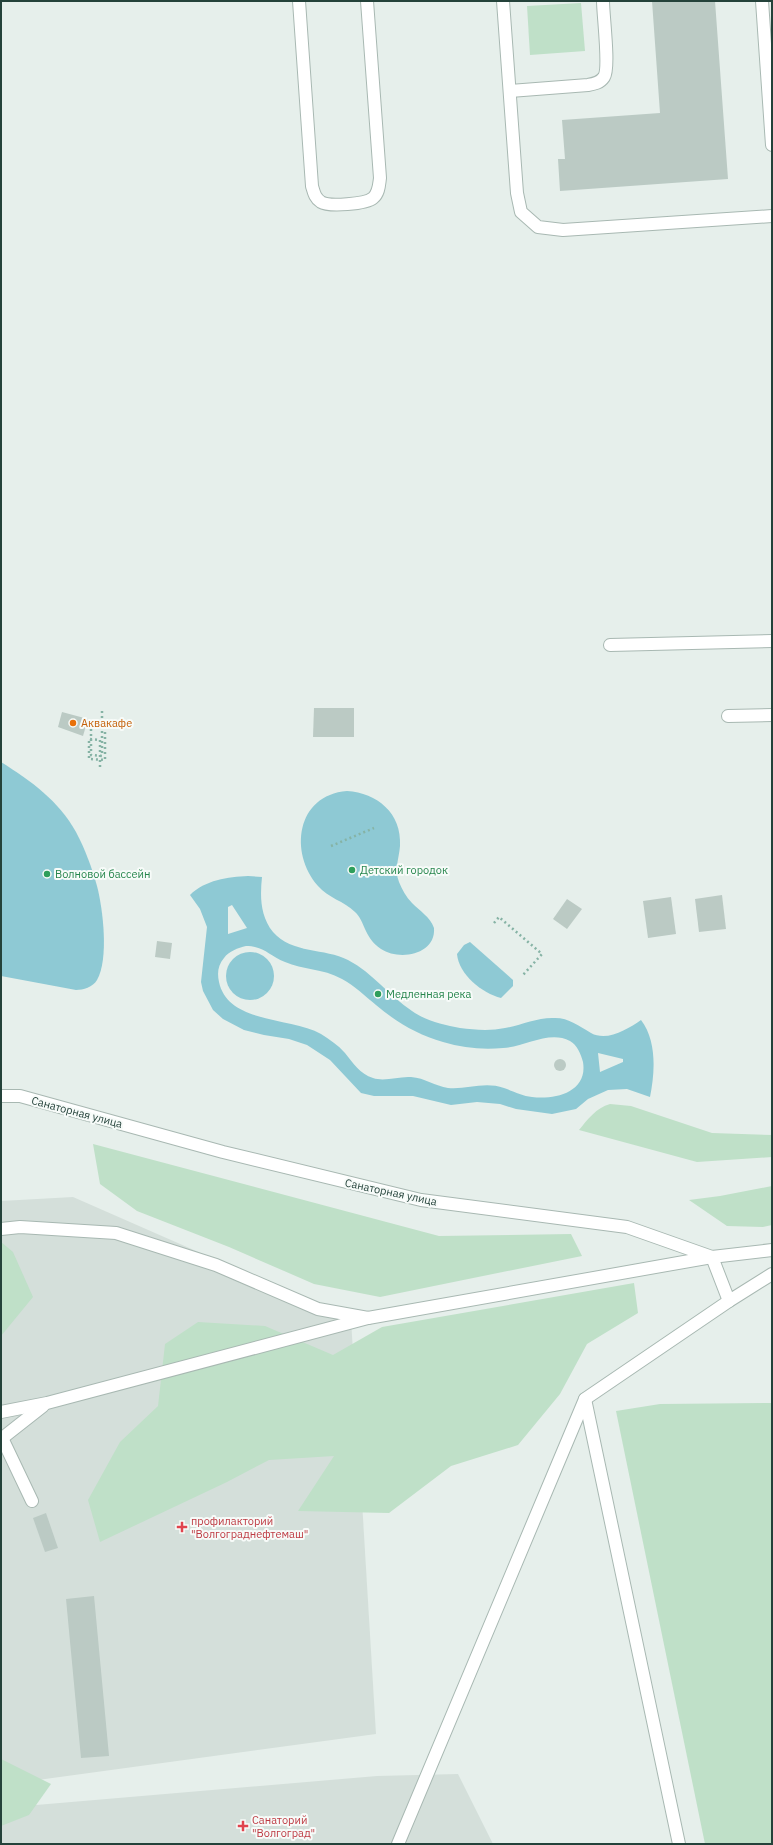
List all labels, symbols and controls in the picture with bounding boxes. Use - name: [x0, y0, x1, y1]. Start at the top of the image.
- place label: Аквакафе: [81, 716, 132, 730]
- marker: Аквакафе: [68, 718, 78, 728]
- place label: Детский городок: [360, 863, 448, 877]
- marker: Детский городок: [347, 865, 357, 875]
- place label: Волновой бассейн: [55, 867, 151, 881]
- marker: Волновой бассейн: [42, 869, 52, 879]
- place label: Медленная река: [386, 987, 472, 1001]
- marker: Медленная река: [373, 989, 383, 999]
- street label: Санаторная улица: [30, 1093, 124, 1131]
- street label: Санаторная улица: [344, 1175, 438, 1209]
- place label: профилакторий "Волгограднефтемаш": [191, 1514, 308, 1541]
- marker: профилакторий "Волгограднефтемаш": [176, 1521, 188, 1533]
- place label: Санаторий "Волгоград": [252, 1813, 315, 1840]
- marker: Санаторий "Волгоград": [237, 1820, 249, 1832]

